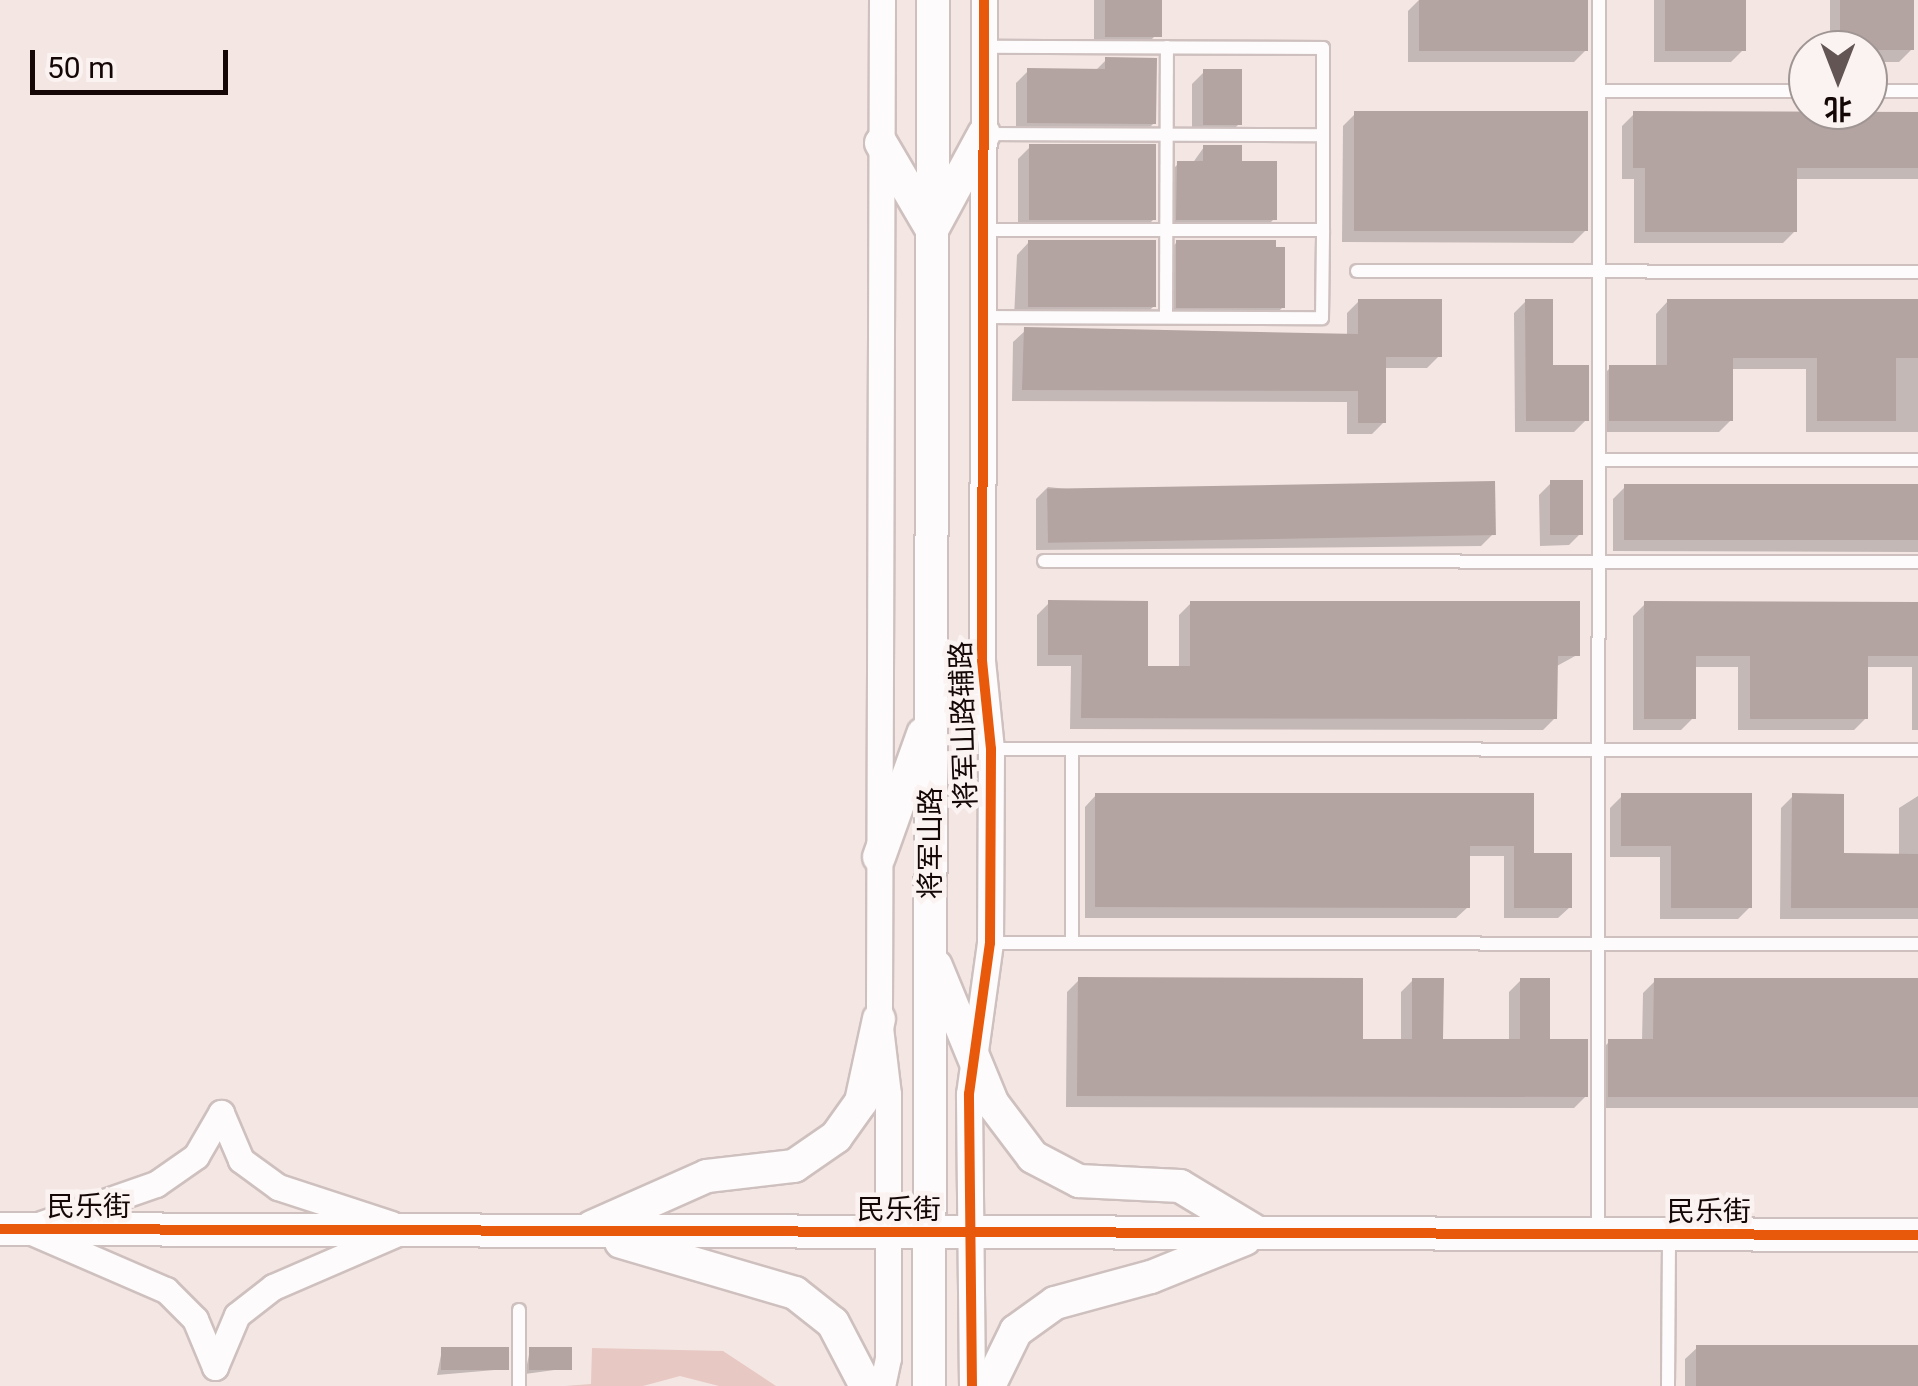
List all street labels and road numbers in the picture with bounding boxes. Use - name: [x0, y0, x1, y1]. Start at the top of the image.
- street label: 将军山路辅路: [944, 640, 984, 810]
- street label: 将军山路: [914, 787, 948, 899]
- street label: 民乐街: [47, 1190, 131, 1224]
- street label: 民乐街: [857, 1193, 941, 1227]
- street label: 民乐街: [1667, 1195, 1751, 1229]

